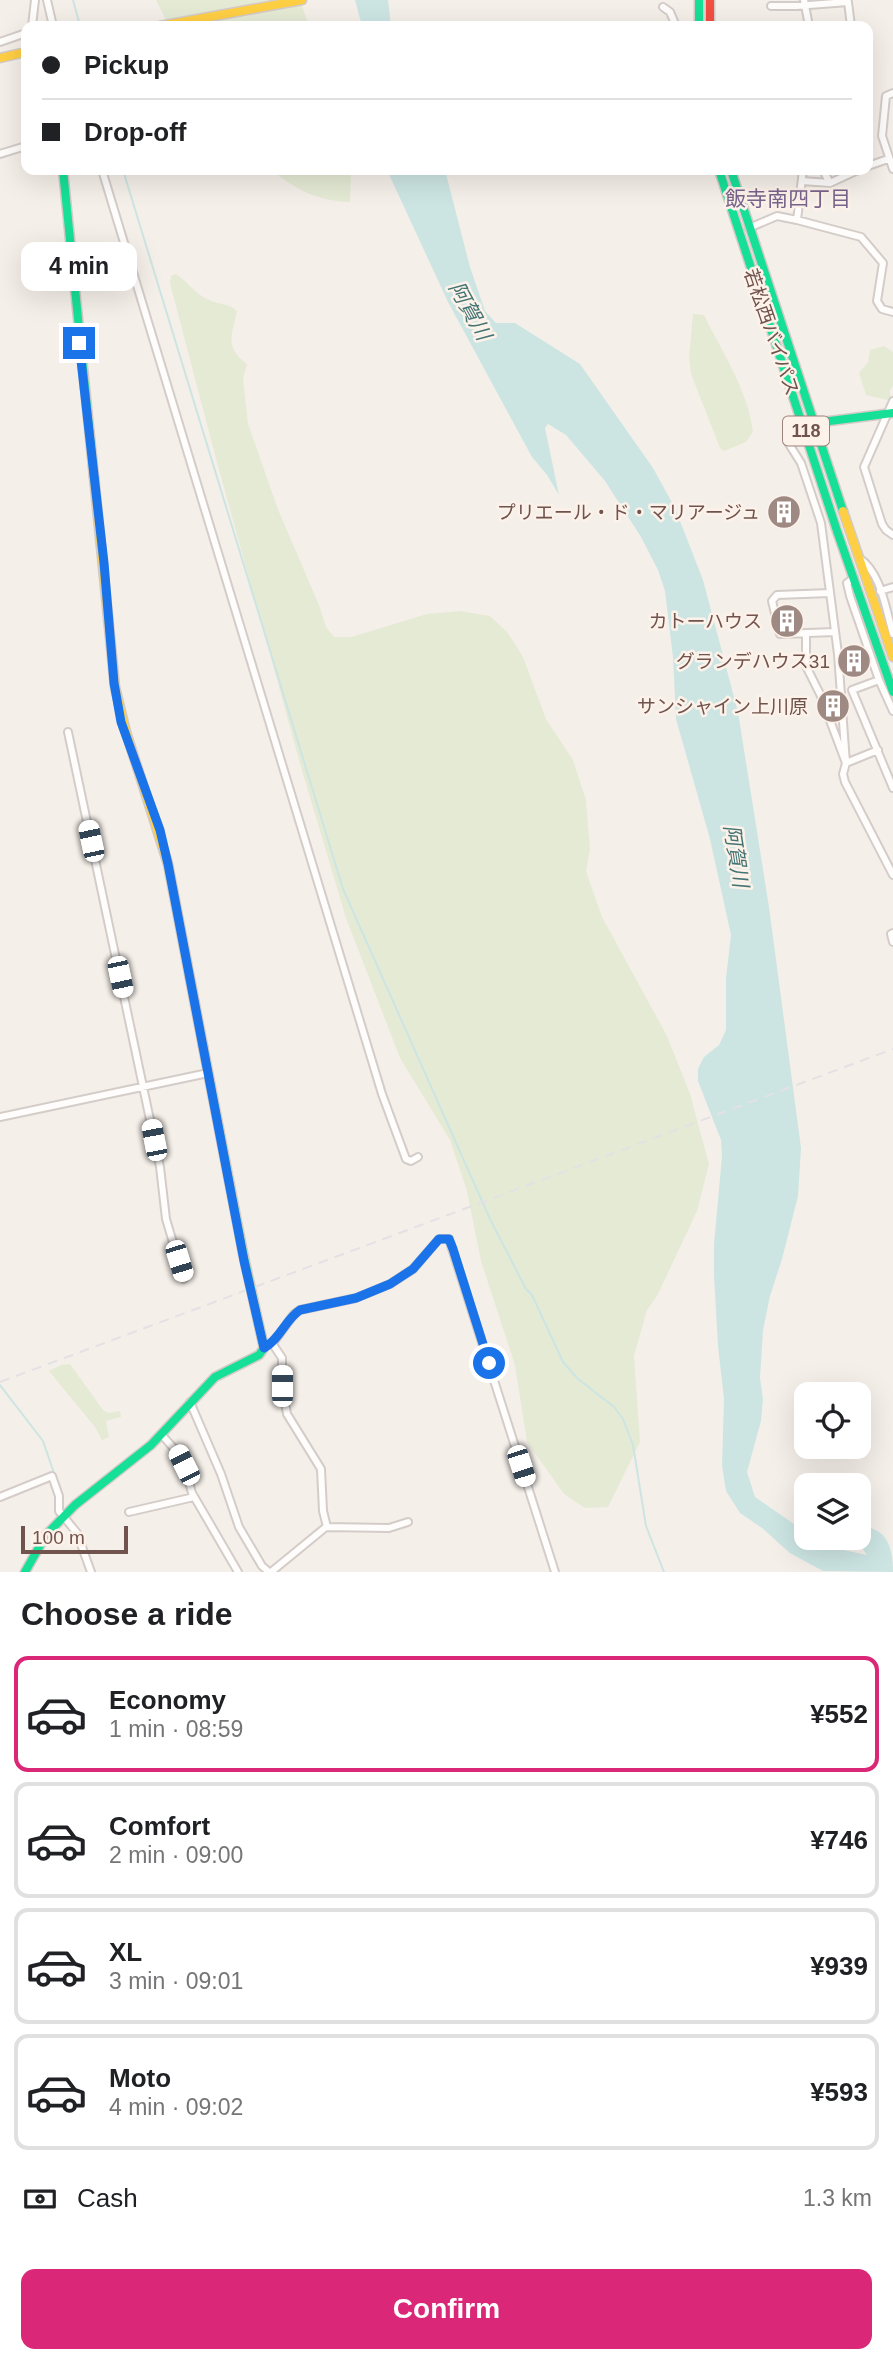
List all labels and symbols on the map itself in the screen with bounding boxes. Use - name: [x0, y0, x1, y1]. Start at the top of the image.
- district label: 飯寺南四丁目: [725, 187, 851, 210]
- callout: 4 min: [21, 242, 137, 290]
- street label: 若松西バイパス: [740, 266, 803, 398]
- water label: 阿賀川: [445, 278, 497, 346]
- route end: [63, 327, 95, 359]
- road number: 118: [783, 416, 829, 446]
- building icon: プリエール・ド・マリアージュ: [765, 493, 803, 531]
- place label: プリエール・ド・マリアージュ: [497, 502, 760, 523]
- building icon: カトーハウス: [768, 602, 806, 640]
- place label: カトーハウス: [648, 611, 762, 632]
- building icon: グランデハウス31: [835, 642, 873, 680]
- place label: グランデハウス31: [676, 651, 830, 672]
- building icon: サンシャイン上川原: [814, 687, 852, 725]
- place label: サンシャイン上川原: [637, 696, 808, 717]
- car: [77, 818, 106, 864]
- water label: 阿賀川: [720, 823, 753, 891]
- car: [106, 954, 135, 1000]
- car: [140, 1117, 169, 1163]
- car: [163, 1238, 196, 1284]
- route start: [473, 1347, 505, 1379]
- car: [272, 1365, 293, 1407]
- car: [166, 1442, 203, 1488]
- car: [505, 1443, 538, 1489]
- scale bar: [21, 1523, 128, 1555]

